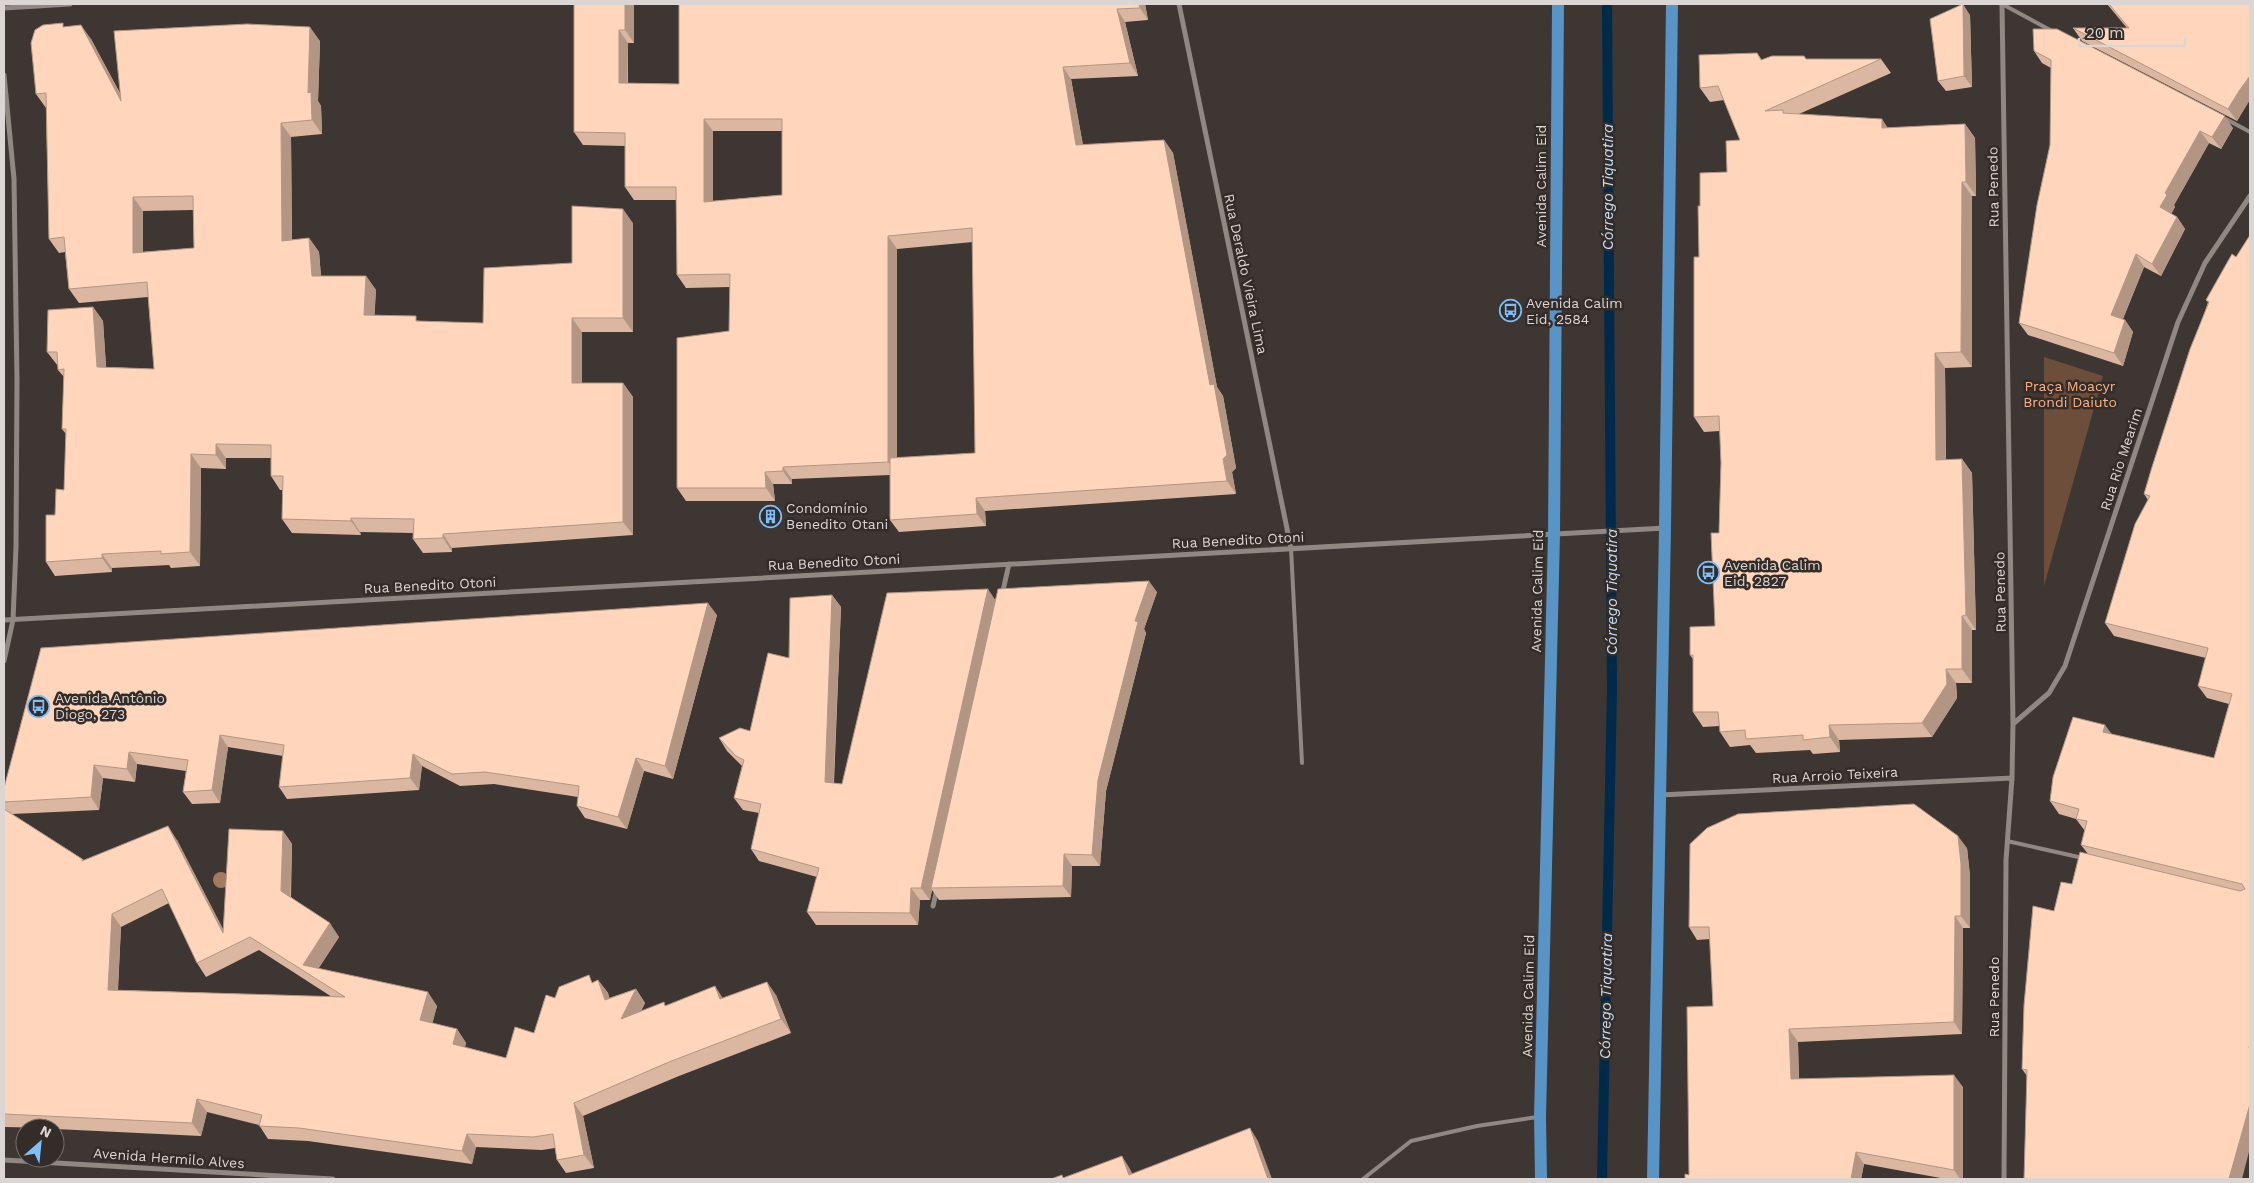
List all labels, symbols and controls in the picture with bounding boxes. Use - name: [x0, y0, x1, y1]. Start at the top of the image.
- scale bar: [2079, 15, 2185, 47]
- text: 20 m: [2086, 24, 2124, 42]
- water label: Córrego Tiquatira: [1599, 124, 1617, 250]
- street label: Avenida Calim Eid: [1533, 125, 1549, 247]
- street label: Rua Penedo: [1984, 147, 2002, 227]
- street label: Rua Deraldo Vieira Lima: [1221, 192, 1271, 356]
- place label: Avenida Calim Eid, 2584: [1526, 295, 1623, 327]
- bus stop icon: Avenida Calim Eid, 2584: [1498, 299, 1522, 323]
- park label: Praça Moacyr Brondi Daiuto: [2023, 378, 2117, 410]
- street label: Rua Rio Mearim: [2097, 406, 2145, 512]
- place label: Condomínio Benedito Otani: [786, 500, 888, 532]
- building icon: Condomínio Benedito Otani: [758, 504, 782, 528]
- street label: Rua Benedito Otoni: [1171, 529, 1305, 551]
- street label: Avenida Calim Eid: [1528, 529, 1546, 653]
- water label: Córrego Tiquatira: [1603, 529, 1621, 655]
- street label: Rua Benedito Otoni: [767, 551, 901, 573]
- street label: Rua Penedo: [1991, 552, 2009, 632]
- place label: Avenida Calim Eid, 2827: [1724, 557, 1821, 589]
- bus stop icon: Avenida Calim Eid, 2827: [1696, 561, 1720, 585]
- street label: Rua Benedito Otoni: [363, 574, 497, 596]
- place label: Avenida Antônio Diogo, 273: [55, 690, 165, 722]
- bus stop icon: Avenida Antônio Diogo, 273: [27, 694, 51, 718]
- street label: Rua Arroio Teixeira: [1772, 764, 1898, 786]
- water label: Córrego Tiquatira: [1596, 933, 1616, 1059]
- street label: Avenida Calim Eid: [1519, 934, 1537, 1058]
- street label: Rua Penedo: [1986, 957, 2002, 1037]
- north arrow: [15, 1118, 65, 1168]
- text: N: [38, 1122, 54, 1141]
- street label: Avenida Hermilo Alves: [93, 1145, 245, 1171]

